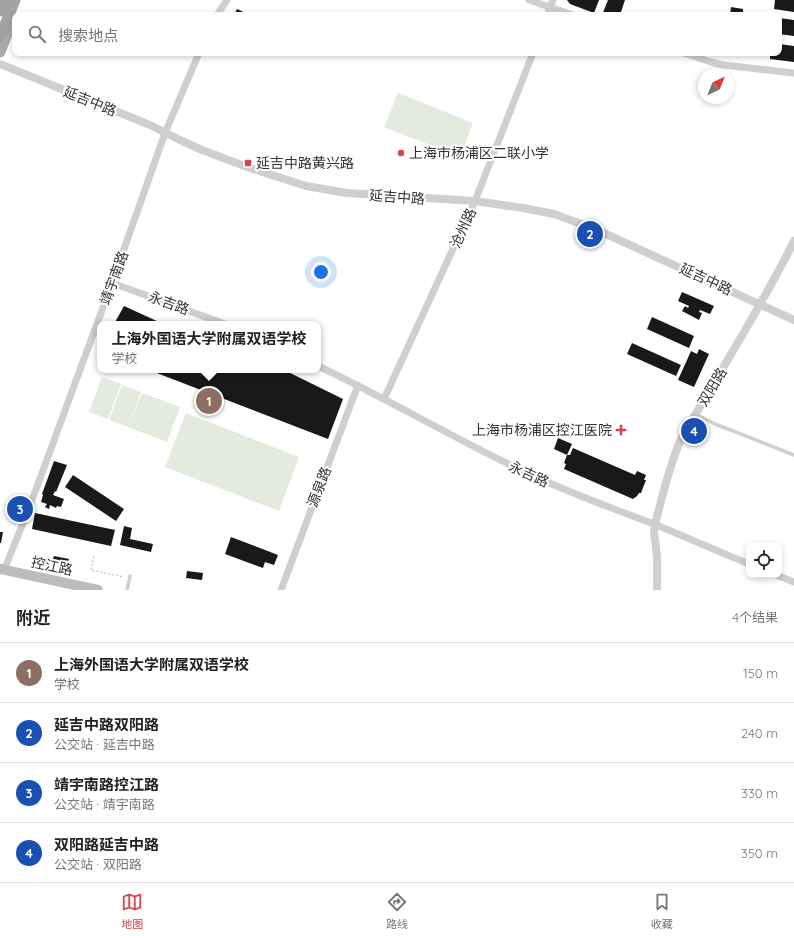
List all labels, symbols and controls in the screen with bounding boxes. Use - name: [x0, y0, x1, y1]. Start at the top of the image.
- search box: [12, 12, 782, 56]
- icon: search: [26, 23, 48, 45]
- text: 搜索地点: [58, 26, 118, 45]
- north arrow: [698, 68, 734, 104]
- street label: 延吉中路: [61, 82, 119, 120]
- place label: 上海市杨浦区二联小学: [409, 144, 549, 162]
- marker: 上海市杨浦区二联小学: [396, 148, 406, 158]
- place label: 延吉中路黄兴路: [256, 154, 354, 172]
- marker: 延吉中路黄兴路: [243, 158, 253, 168]
- street label: 延吉中路: [368, 186, 426, 208]
- street label: 沧州路: [446, 205, 480, 251]
- pin: 2: [577, 219, 603, 249]
- street label: 靖宇南路: [96, 249, 132, 307]
- street label: 延吉中路: [677, 259, 735, 299]
- your location: [311, 262, 331, 282]
- street label: 永吉路: [146, 287, 192, 319]
- popup: [97, 321, 321, 373]
- text: 上海外国语大学附属双语学校: [111, 329, 307, 348]
- text: 学校: [111, 350, 138, 366]
- street label: 双阳路: [693, 364, 731, 410]
- pin: 1: [196, 386, 222, 416]
- pin: 4: [681, 416, 707, 446]
- place label: 上海市杨浦区控江医院: [472, 421, 612, 439]
- marker: 上海市杨浦区控江医院: [615, 424, 627, 436]
- street label: 永吉路: [506, 457, 552, 491]
- street label: 源泉路: [303, 464, 335, 510]
- pin: 3: [7, 494, 33, 524]
- map controls: [746, 542, 782, 578]
- button: locate: [746, 542, 782, 578]
- street label: 控江路: [30, 553, 74, 579]
- text: 附近: [16, 607, 50, 628]
- text: 4个结果: [732, 609, 778, 625]
- text: 上海外国语大学附属双语学校: [54, 655, 249, 674]
- text: 1: [26, 665, 32, 681]
- text: 150 m: [743, 665, 778, 681]
- text: 学校: [54, 676, 80, 692]
- text: 延吉中路双阳路: [54, 715, 159, 734]
- text: 2: [25, 725, 33, 741]
- text: 240 m: [741, 725, 778, 741]
- text: 公交站 · 延吉中路: [54, 736, 155, 752]
- text: 靖宇南路控江路: [54, 775, 159, 794]
- text: 3: [26, 785, 32, 801]
- text: 330 m: [741, 785, 778, 801]
- text: 公交站 · 靖宇南路: [54, 796, 155, 812]
- text: 双阳路延吉中路: [54, 835, 159, 854]
- text: 4: [25, 845, 33, 861]
- text: 350 m: [741, 845, 778, 861]
- text: 公交站 · 双阳路: [54, 856, 142, 872]
- tab: 地图: [121, 891, 143, 931]
- tab: 路线: [386, 891, 408, 931]
- tab: 收藏: [651, 891, 673, 931]

